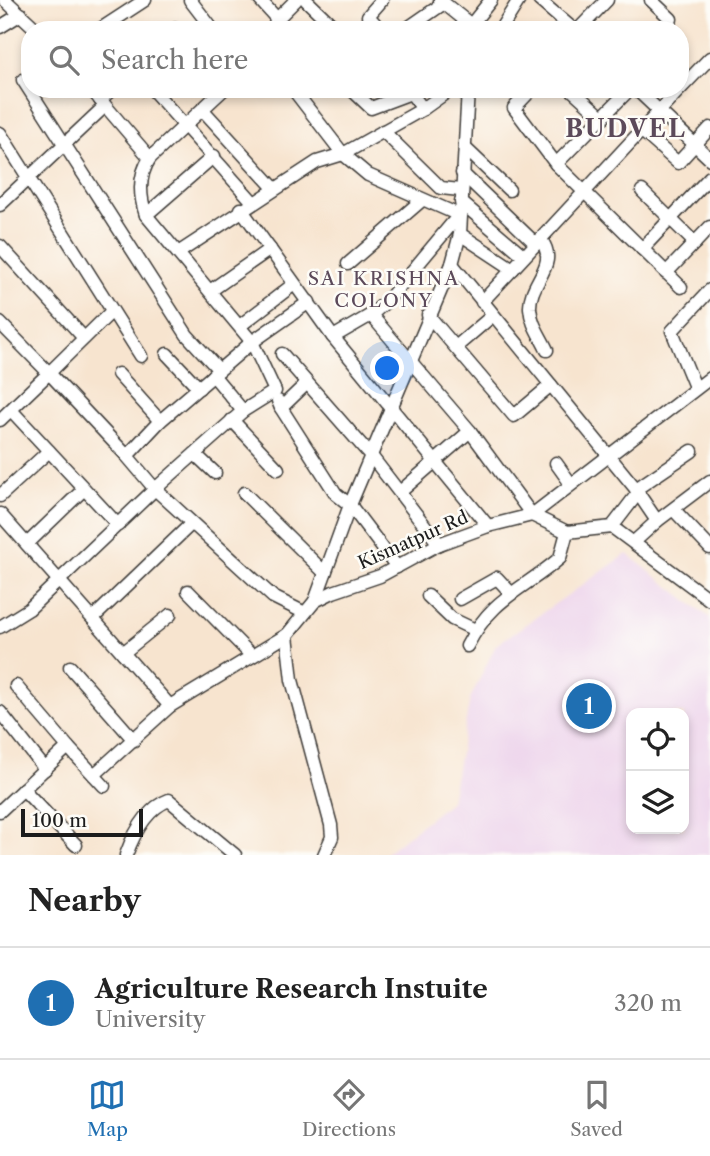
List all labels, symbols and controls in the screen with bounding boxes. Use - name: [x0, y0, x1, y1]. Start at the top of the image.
- search box: [21, 21, 689, 98]
- icon: search: [45, 41, 83, 79]
- text: Search here: [101, 44, 248, 76]
- district label: BUDVEL: [565, 114, 687, 143]
- district label: SAI KRISHNA COLONY: [308, 267, 460, 312]
- your location: [370, 351, 404, 385]
- street label: Kismatpur Rd: [354, 506, 472, 574]
- pin: 1: [566, 680, 612, 732]
- map controls: [626, 708, 689, 834]
- button: locate: [626, 708, 689, 771]
- button: layers: [626, 771, 689, 834]
- scale bar: [21, 806, 144, 838]
- text: 100 m: [32, 809, 87, 832]
- text: Nearby: [28, 882, 141, 919]
- text: Agriculture Research Instuite: [95, 973, 488, 1005]
- text: 1: [46, 989, 56, 1017]
- text: 320 m: [614, 989, 682, 1017]
- text: University: [95, 1005, 206, 1033]
- tab: Map: [87, 1076, 128, 1141]
- tab: Directions: [302, 1076, 396, 1141]
- tab: Saved: [570, 1076, 623, 1141]

